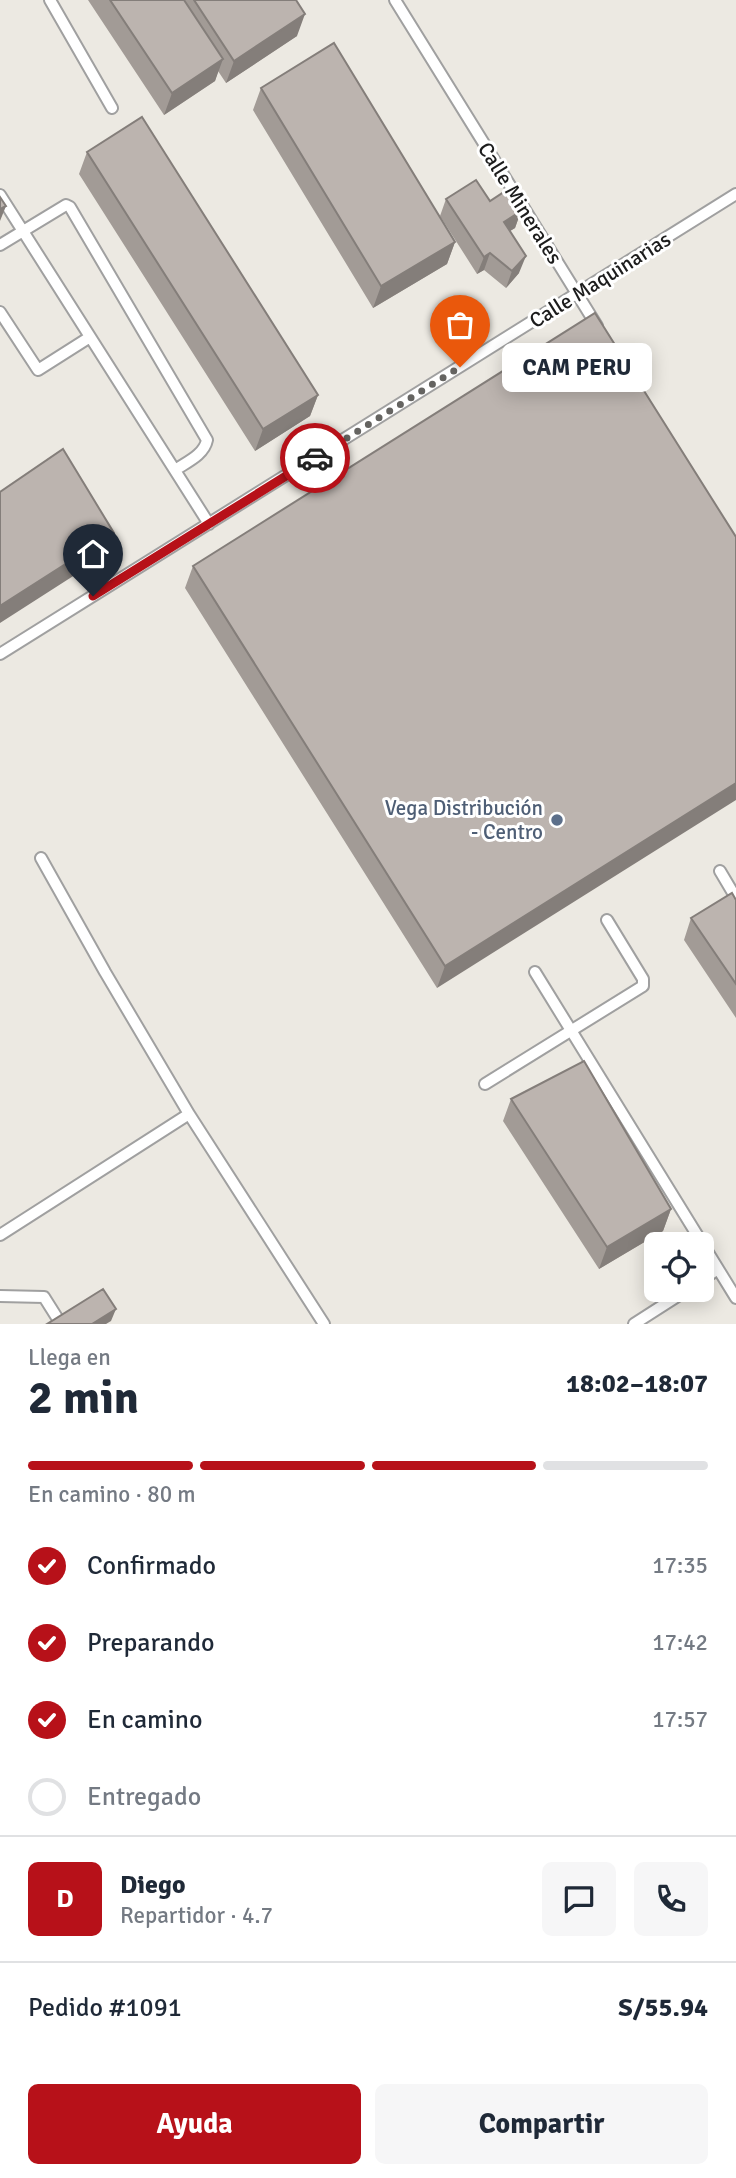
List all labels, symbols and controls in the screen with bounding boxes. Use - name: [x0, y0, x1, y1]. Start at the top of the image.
- street label: Calle Minerales: [472, 137, 568, 269]
- street label: Calle Maquinarias: [525, 226, 675, 334]
- pin: [430, 295, 490, 367]
- icon: bag: [441, 306, 479, 344]
- callout: CAM PERU: [502, 342, 652, 392]
- text: CAM PERU: [523, 353, 631, 382]
- courier: [280, 423, 350, 493]
- icon: car: [296, 439, 334, 477]
- pin: [63, 524, 123, 596]
- icon: home: [74, 535, 112, 573]
- place label: Vega Distribución - Centro: [385, 795, 543, 845]
- marker: Vega Distribución - Centro: [549, 812, 565, 828]
- map controls: [644, 1232, 714, 1302]
- button: locate: [644, 1232, 714, 1302]
- text: Llega en: [28, 1343, 111, 1372]
- text: 18:02–18:07: [566, 1368, 708, 1400]
- text: 2 min: [28, 1370, 139, 1426]
- text: En camino · 80 m: [28, 1480, 196, 1509]
- icon: check: [28, 1547, 66, 1585]
- text: Confirmado: [87, 1550, 216, 1582]
- text: 17:35: [652, 1551, 708, 1580]
- icon: check: [28, 1624, 66, 1662]
- text: Preparando: [87, 1627, 214, 1659]
- text: 17:42: [652, 1628, 708, 1657]
- icon: check: [28, 1701, 66, 1739]
- text: En camino: [87, 1704, 203, 1736]
- text: 17:57: [652, 1705, 708, 1734]
- text: Entregado: [87, 1781, 201, 1813]
- button: chat: [542, 1862, 616, 1936]
- button: phone: [634, 1862, 708, 1936]
- text: Diego: [120, 1869, 186, 1901]
- text: D: [56, 1883, 74, 1915]
- text: Repartidor · 4.7: [120, 1901, 273, 1930]
- text: Pedido #1091: [28, 1992, 182, 2024]
- text: S/55.94: [618, 1992, 708, 2024]
- button: Ayuda: [28, 2084, 361, 2164]
- button: Compartir: [375, 2084, 708, 2164]

